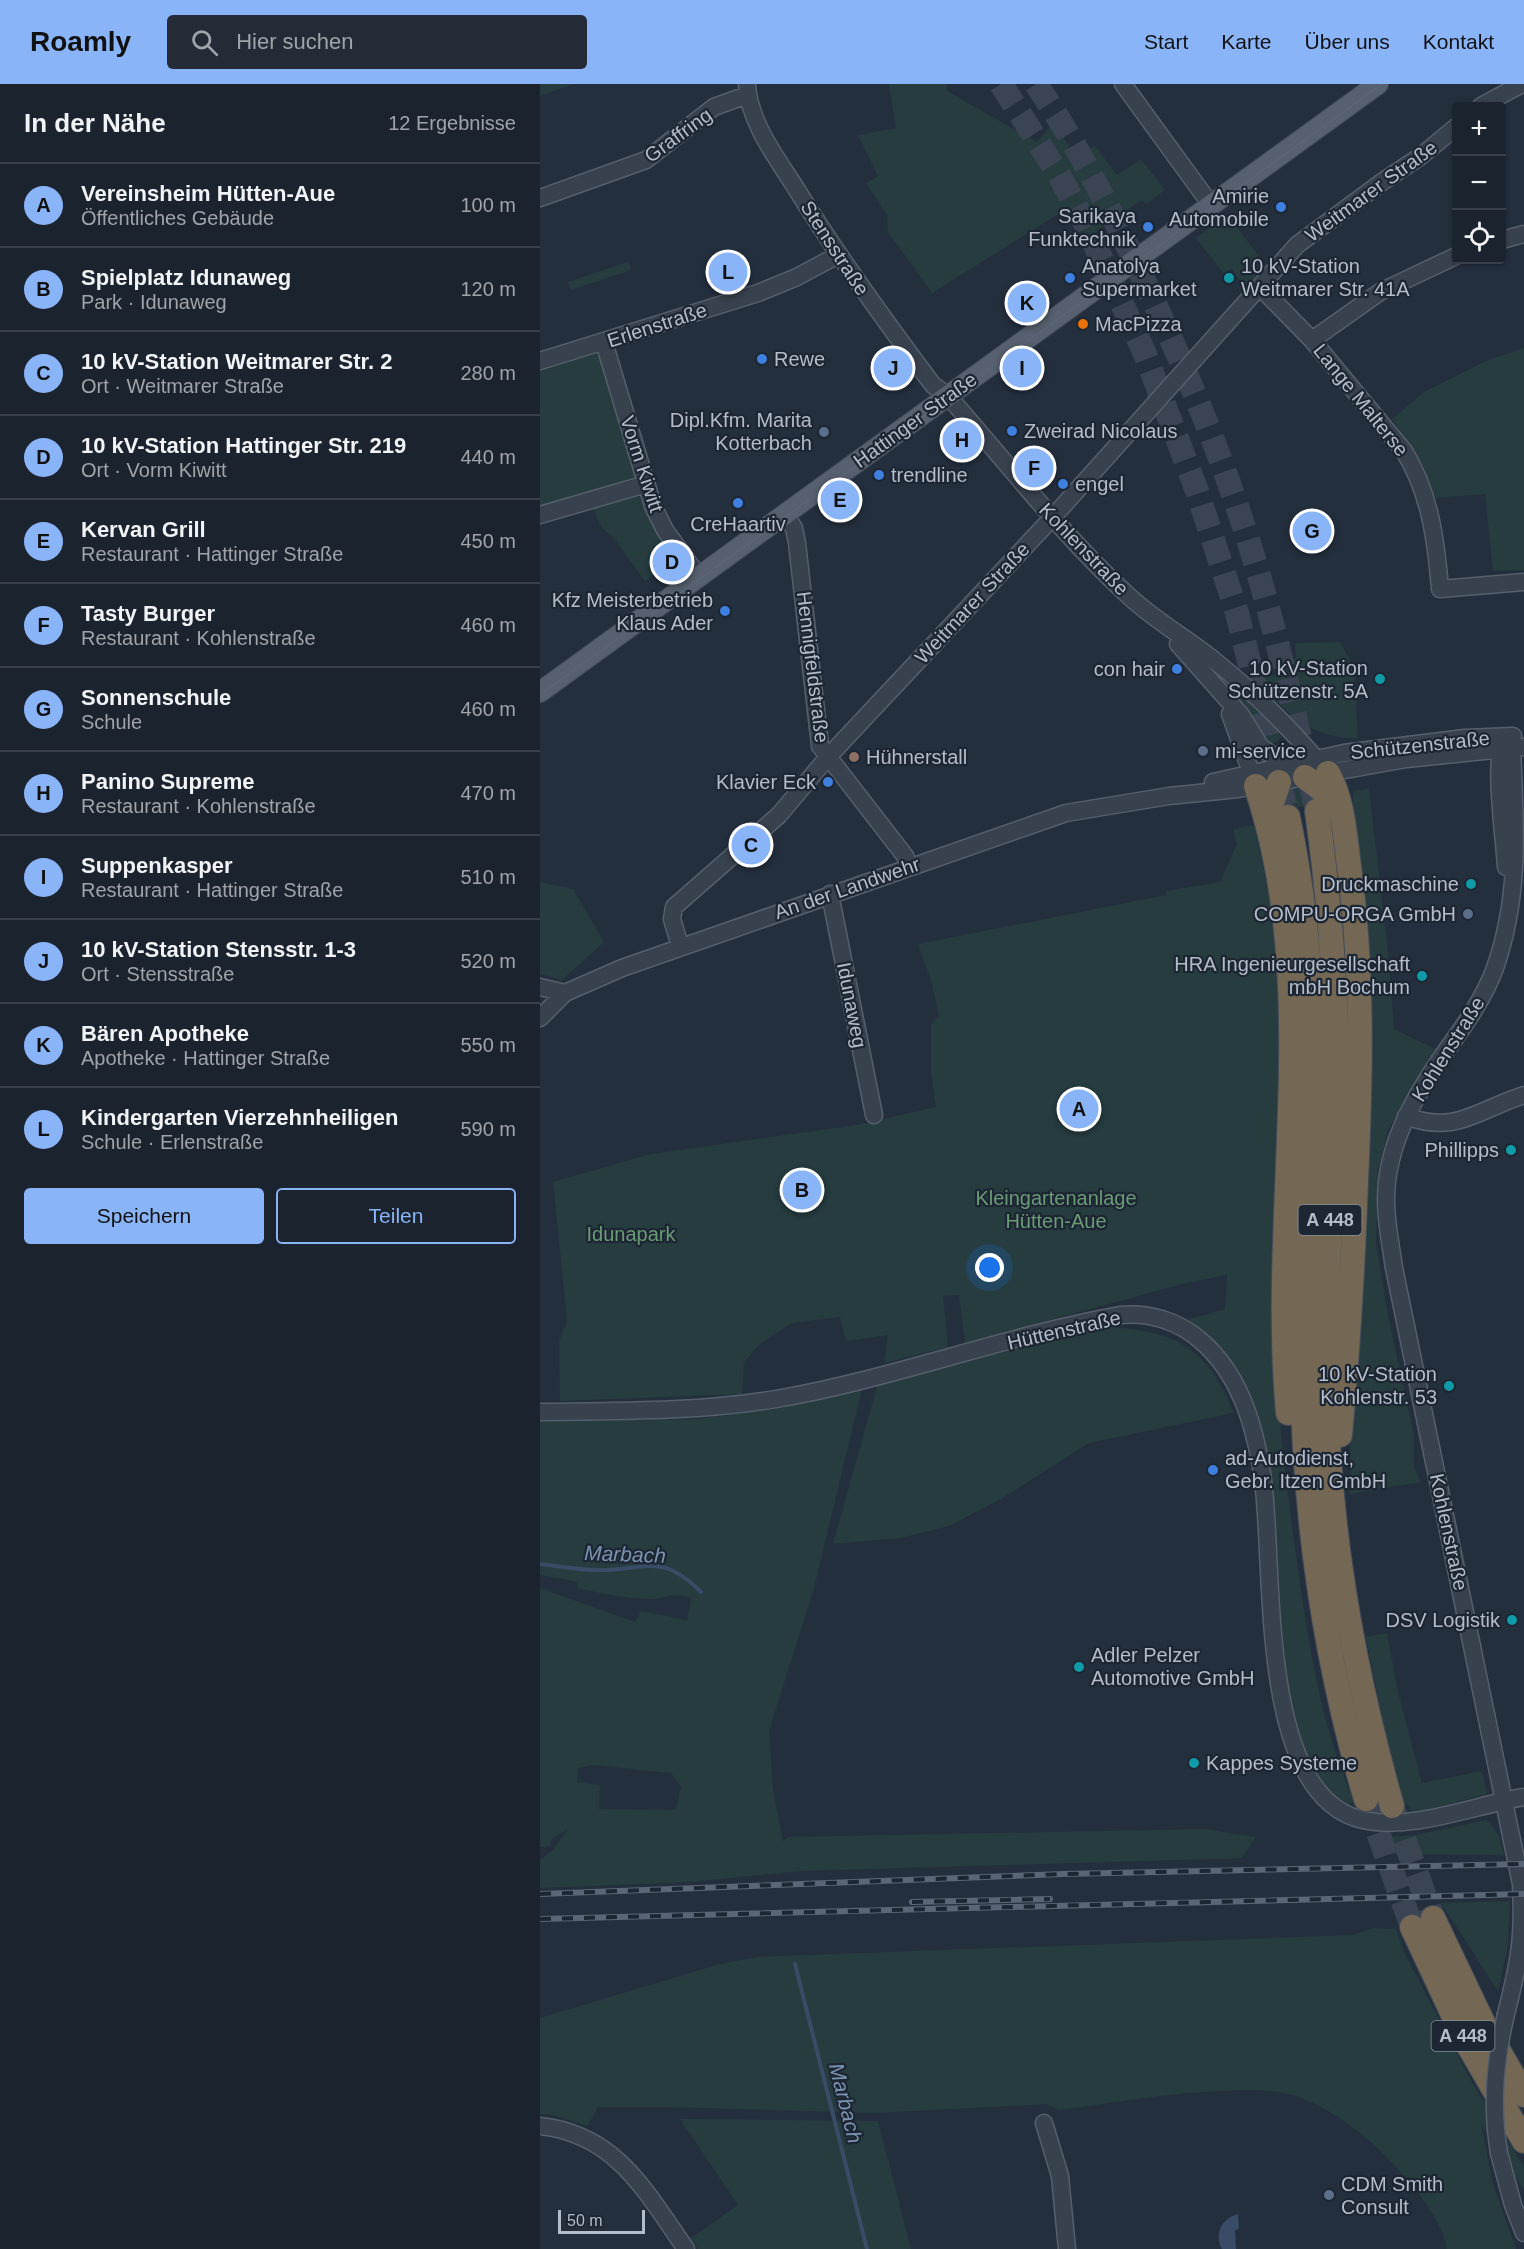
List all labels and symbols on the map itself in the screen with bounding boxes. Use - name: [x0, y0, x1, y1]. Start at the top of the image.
- street label: Graffring: [640, 103, 716, 167]
- street label: Weitmarer Straße: [1301, 136, 1441, 246]
- place label: Amirie Automobile: [1169, 185, 1269, 230]
- street label: Stensstraße: [796, 197, 874, 299]
- marker: Amirie Automobile: [1274, 200, 1288, 214]
- place label: Sarikaya Funktechnik: [1028, 205, 1137, 250]
- marker: Sarikaya Funktechnik: [1141, 220, 1155, 234]
- pin: L: [708, 250, 747, 294]
- place label: Anatolya Supermarket: [1082, 255, 1197, 300]
- place label: 10 kV-Station Weitmarer Str. 41A: [1241, 255, 1410, 300]
- marker: Anatolya Supermarket: [1063, 271, 1077, 285]
- marker: 10 kV-Station Weitmarer Str. 41A: [1222, 271, 1236, 285]
- pin: K: [1008, 280, 1046, 326]
- street label: Erlenstraße: [604, 299, 710, 351]
- place label: MacPizza: [1095, 313, 1183, 335]
- marker: MacPizza: [1076, 317, 1090, 331]
- street label: Lange Malterse: [1309, 340, 1413, 460]
- pin: J: [874, 346, 912, 390]
- pin: I: [1002, 346, 1042, 390]
- place label: Rewe: [774, 348, 825, 370]
- marker: Rewe: [755, 352, 769, 366]
- street label: Hattinger Straße: [849, 367, 981, 473]
- place label: Dipl.Kfm. Marita Kotterbach: [670, 409, 813, 454]
- street label: Vorm Kiwitt: [616, 413, 668, 515]
- pin: H: [942, 418, 982, 462]
- place label: Zweirad Nicolaus: [1024, 420, 1177, 442]
- marker: Zweirad Nicolaus: [1005, 424, 1019, 438]
- marker: Dipl.Kfm. Marita Kotterbach: [817, 425, 831, 439]
- pin: F: [1014, 446, 1054, 490]
- place label: trendline: [891, 464, 968, 486]
- marker: trendline: [872, 468, 886, 482]
- place label: engel: [1075, 473, 1124, 495]
- marker: engel: [1056, 477, 1070, 491]
- pin: E: [820, 478, 860, 522]
- marker: CreHaartiv: [731, 496, 745, 510]
- street label: Kohlenstraße: [1035, 499, 1133, 599]
- pin: G: [1292, 508, 1332, 554]
- place label: CreHaartiv: [690, 513, 786, 535]
- street label: Weitmarer Straße: [910, 538, 1034, 668]
- pin: D: [652, 540, 692, 584]
- place label: Kfz Meisterbetrieb Klaus Ader: [552, 589, 713, 634]
- street label: Hennigfeldstraße: [793, 590, 833, 744]
- marker: Kfz Meisterbetrieb Klaus Ader: [718, 604, 732, 618]
- place label: 10 kV-Station Schützenstr. 5A: [1228, 657, 1369, 702]
- place label: con hair: [1094, 658, 1165, 680]
- marker: con hair: [1170, 662, 1184, 676]
- marker: 10 kV-Station Schützenstr. 5A: [1373, 672, 1387, 686]
- street label: Schützenstraße: [1349, 727, 1491, 763]
- place label: mi-service: [1215, 740, 1306, 762]
- marker: mi-service: [1196, 744, 1210, 758]
- place label: Hühnerstall: [866, 746, 967, 768]
- marker: Hühnerstall: [847, 750, 861, 764]
- place label: Klavier Eck: [716, 771, 817, 793]
- marker: Klavier Eck: [821, 775, 835, 789]
- pin: C: [732, 822, 770, 867]
- street label: An der Landwehr: [771, 853, 923, 923]
- place label: Druckmaschine: [1321, 873, 1459, 895]
- marker: Druckmaschine: [1464, 877, 1478, 891]
- place label: COMPU-ORGA GmbH: [1254, 903, 1456, 925]
- marker: COMPU-ORGA GmbH: [1461, 907, 1475, 921]
- place label: HRA Ingenieurgesellschaft mbH Bochum: [1174, 953, 1410, 998]
- street label: Idunaweg: [833, 960, 871, 1050]
- marker: HRA Ingenieurgesellschaft mbH Bochum: [1415, 969, 1429, 983]
- street label: Kohlenstraße: [1407, 993, 1489, 1105]
- pin: A: [1060, 1086, 1098, 1132]
- place label: Phillipps: [1425, 1139, 1499, 1161]
- marker: Phillipps: [1504, 1143, 1518, 1157]
- pin: B: [782, 1168, 822, 1212]
- park label: Kleingartenanlage Hütten-Aue: [975, 1187, 1137, 1232]
- road number: A 448: [1298, 1205, 1362, 1235]
- park label: Idunapark: [587, 1223, 676, 1245]
- your location: [975, 1253, 1004, 1282]
- street label: Hüttenstraße: [1005, 1306, 1123, 1354]
- place label: 10 kV-Station Kohlenstr. 53: [1318, 1363, 1437, 1408]
- marker: 10 kV-Station Kohlenstr. 53: [1442, 1379, 1456, 1393]
- place label: ad-Autodienst, Gebr. Itzen GmbH: [1225, 1447, 1386, 1492]
- marker: ad-Autodienst, Gebr. Itzen GmbH: [1206, 1463, 1220, 1477]
- street label: Kohlenstraße: [1426, 1472, 1472, 1592]
- water label: Marbach: [584, 1541, 666, 1567]
- place label: DSV Logistik: [1386, 1609, 1501, 1631]
- marker: DSV Logistik: [1505, 1613, 1519, 1627]
- place label: Adler Pelzer Automotive GmbH: [1091, 1644, 1254, 1689]
- marker: Adler Pelzer Automotive GmbH: [1072, 1660, 1086, 1674]
- place label: Kappes Systeme: [1206, 1752, 1357, 1774]
- marker: Kappes Systeme: [1187, 1756, 1201, 1770]
- road number: A 448: [1432, 2021, 1494, 2051]
- water label: Marbach: [825, 2061, 867, 2145]
- place label: CDM Smith Consult: [1341, 2173, 1443, 2218]
- marker: CDM Smith Consult: [1322, 2188, 1336, 2202]
- scale bar: [558, 2207, 645, 2234]

